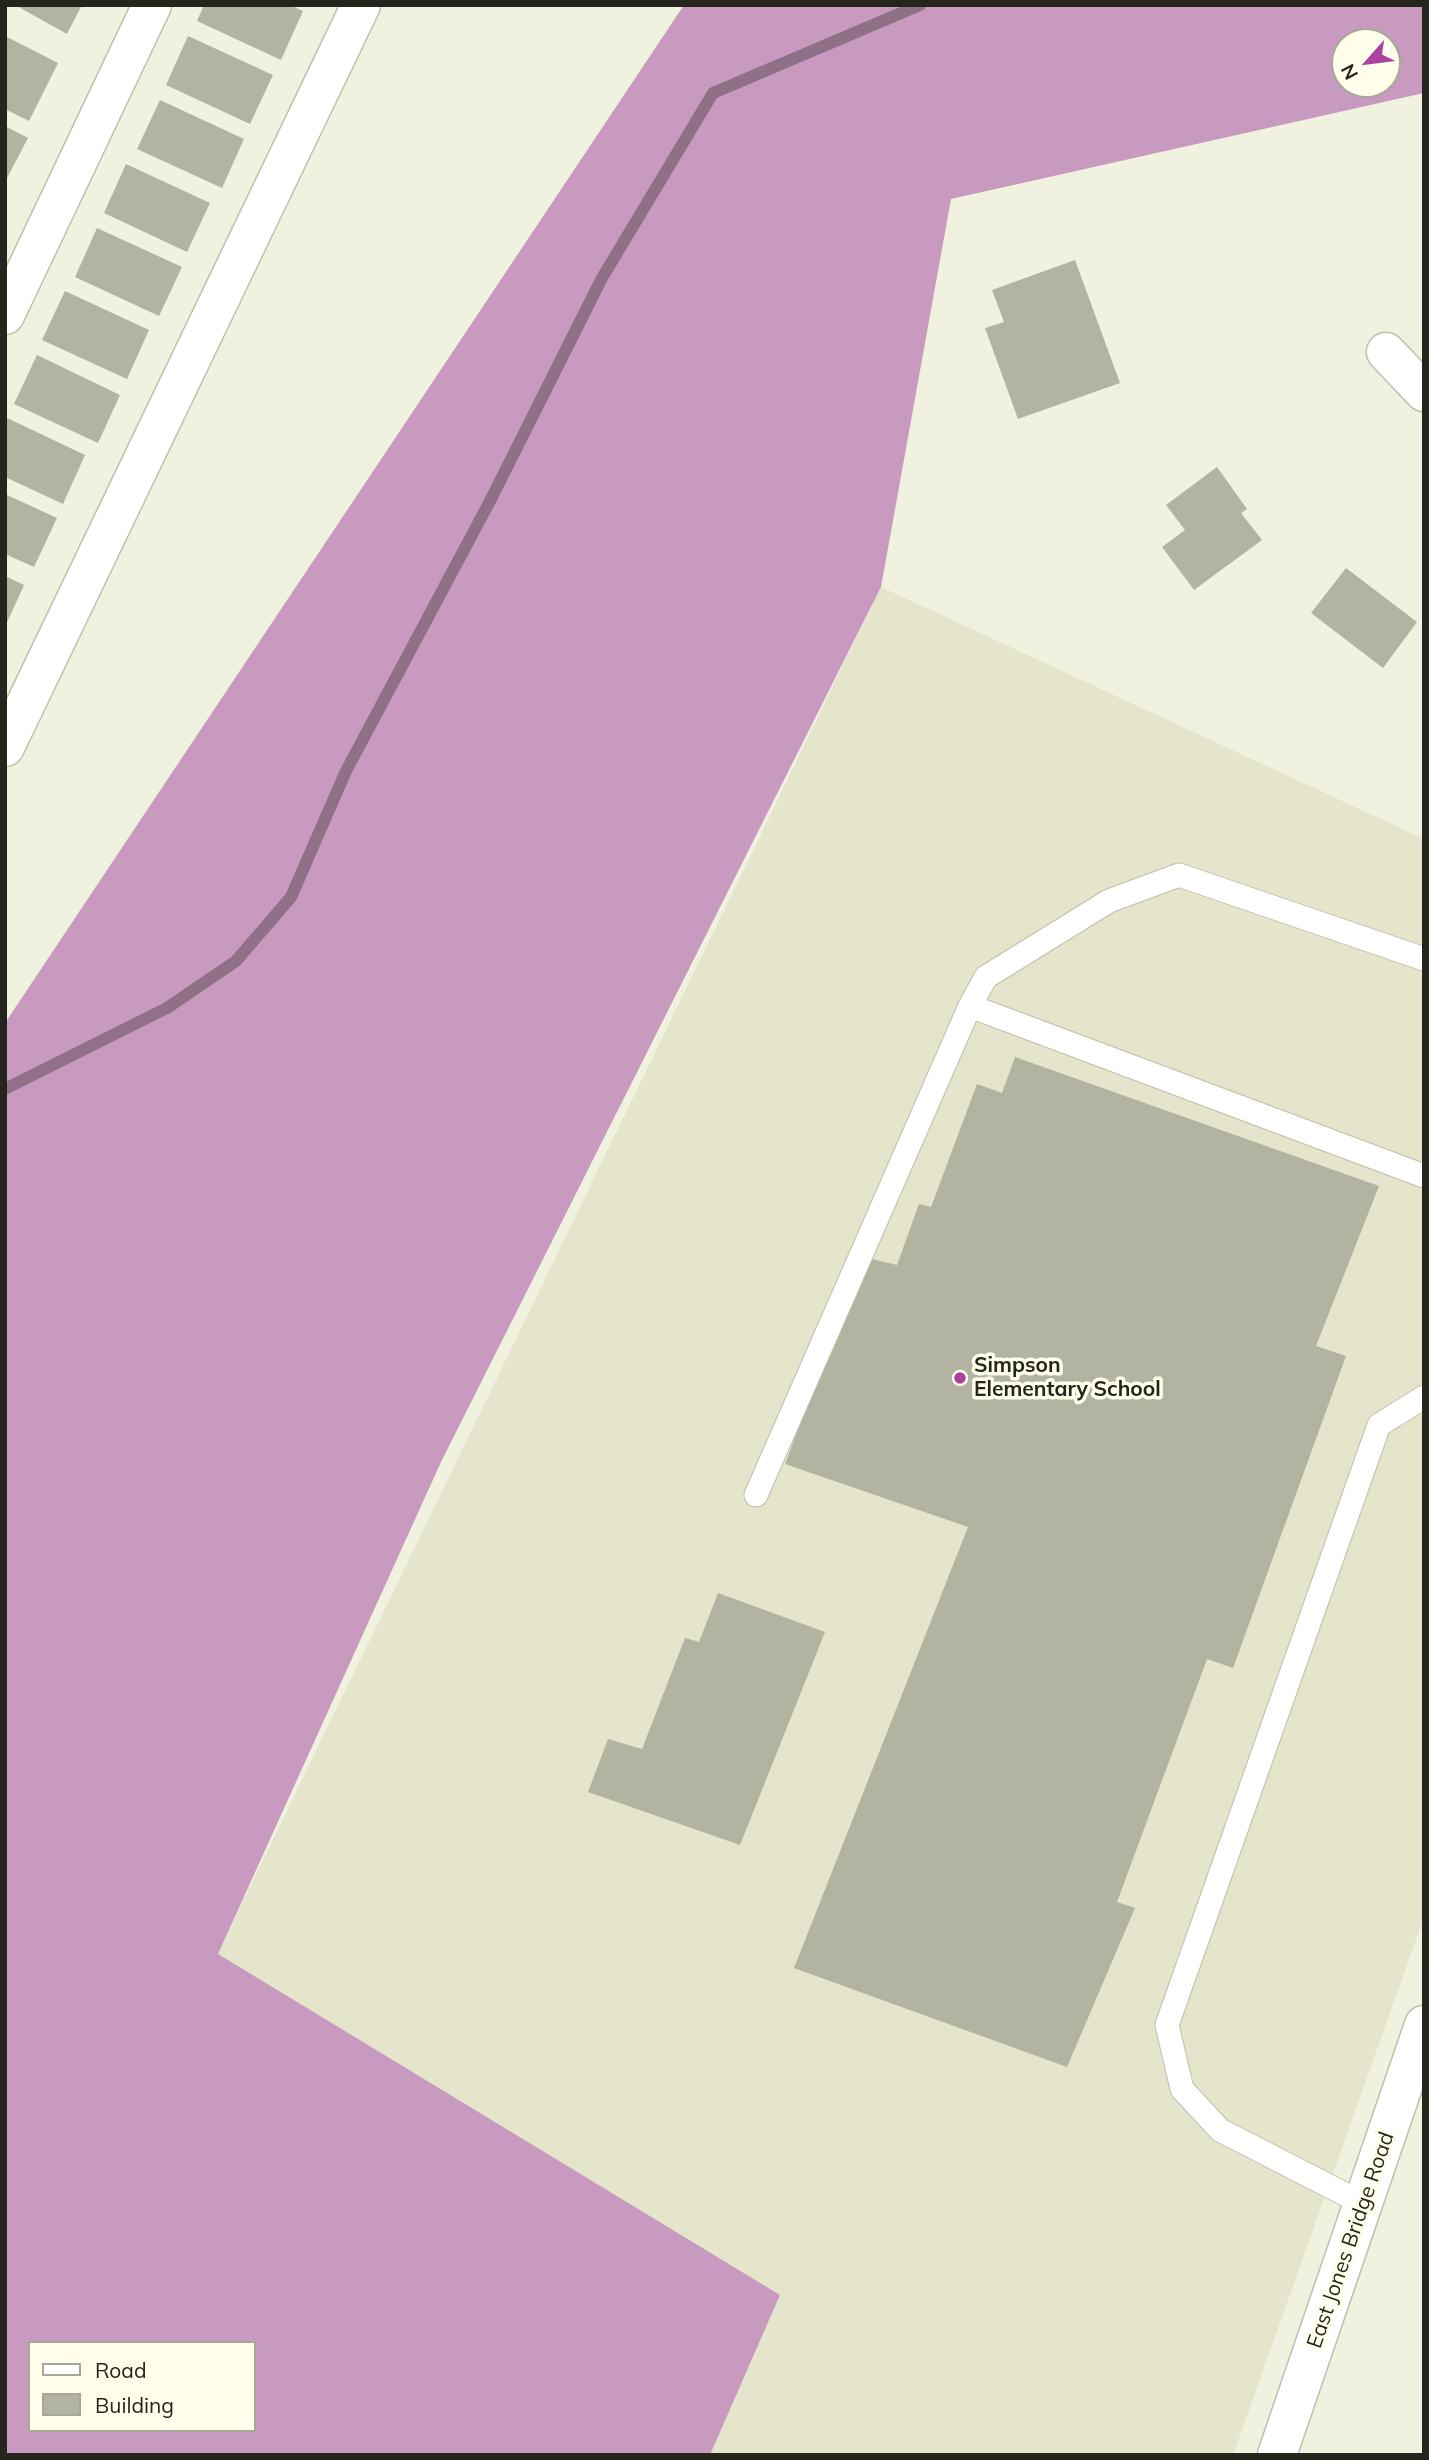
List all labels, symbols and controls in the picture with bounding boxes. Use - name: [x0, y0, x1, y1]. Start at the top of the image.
- north arrow: [1331, 28, 1401, 98]
- text: N: [1335, 60, 1363, 84]
- place label: Simpson Elementary School: [974, 1353, 1161, 1403]
- marker: Simpson Elementary School: [952, 1370, 968, 1386]
- street label: East Jones Bridge Road: [1302, 2129, 1400, 2351]
- legend: [28, 2341, 256, 2432]
- text: Road: [95, 2357, 146, 2383]
- text: Building: [95, 2392, 174, 2418]

